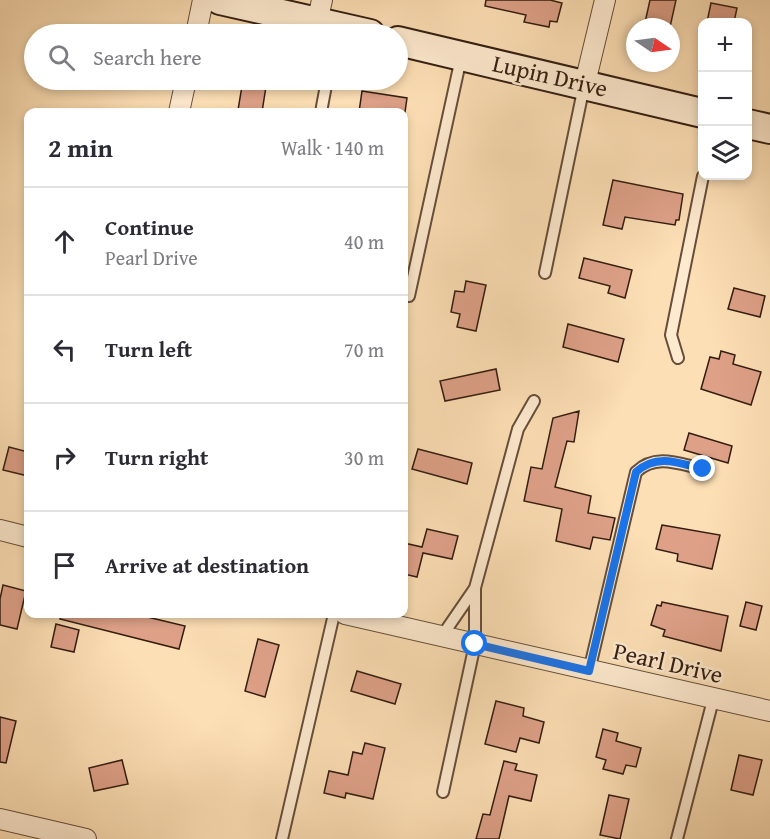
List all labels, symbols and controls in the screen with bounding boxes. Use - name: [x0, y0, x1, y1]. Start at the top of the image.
- north arrow: [626, 18, 680, 72]
- map controls: [698, 18, 752, 180]
- button: +: [698, 18, 752, 72]
- search box: [24, 24, 408, 90]
- icon: search: [45, 41, 78, 74]
- text: Search here: [93, 41, 202, 73]
- street label: Lupin Drive: [489, 45, 611, 106]
- button: −: [698, 72, 752, 126]
- button: layers: [698, 126, 752, 180]
- text: 2 min: [48, 128, 113, 167]
- text: Walk · 140 m: [281, 133, 384, 162]
- text: Continue: [105, 211, 194, 243]
- icon: ahead: [48, 225, 81, 258]
- text: 40 m: [344, 227, 384, 256]
- text: Pearl Drive: [105, 243, 198, 272]
- icon: left: [48, 333, 81, 366]
- text: Turn left: [105, 333, 192, 365]
- text: 70 m: [344, 335, 384, 364]
- icon: right: [48, 441, 81, 474]
- text: Turn right: [105, 441, 208, 473]
- text: 30 m: [344, 443, 384, 472]
- route end: [689, 455, 715, 481]
- icon: arrive: [48, 549, 81, 582]
- text: Arrive at destination: [105, 549, 309, 581]
- route start: [461, 630, 487, 656]
- street label: Pearl Drive: [610, 633, 726, 692]

